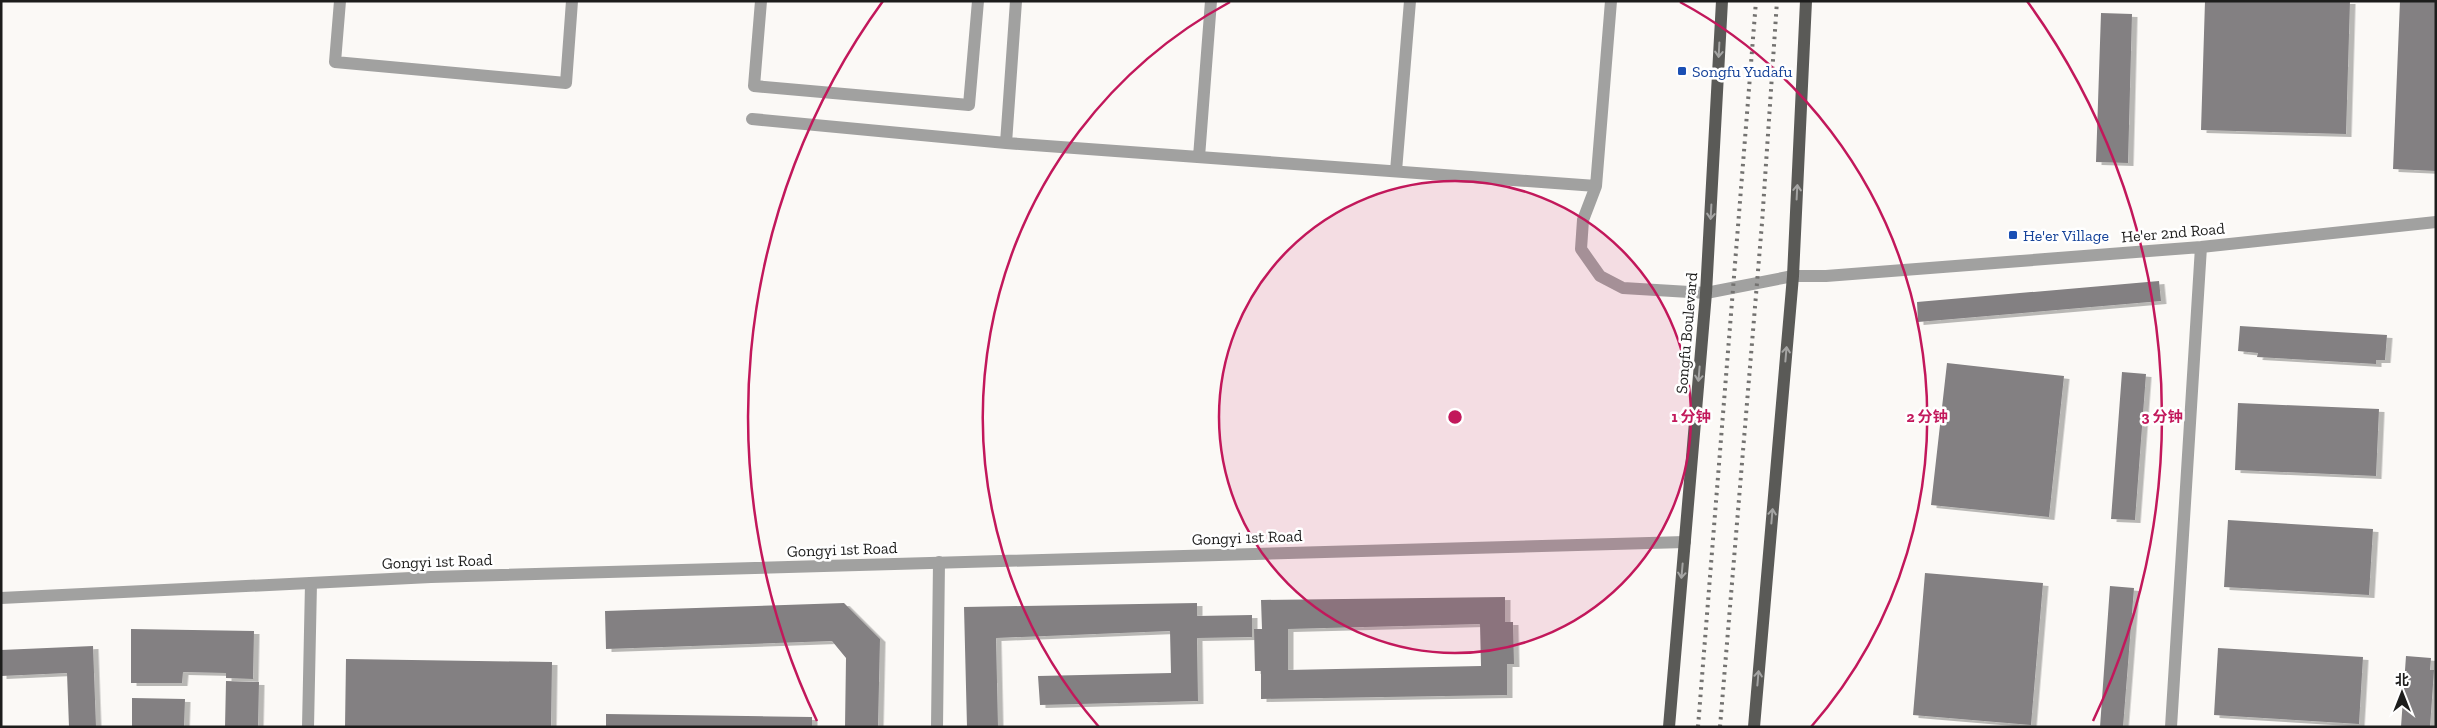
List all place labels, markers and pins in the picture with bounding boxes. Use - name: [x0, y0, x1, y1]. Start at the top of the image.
- place label: Songfu Yudafu: [1692, 62, 1792, 81]
- marker: Songfu Yudafu: [1676, 65, 1688, 77]
- place label: He'er Village: [2023, 226, 2109, 245]
- marker: He'er Village: [2007, 229, 2019, 241]
- centre of rings: [1446, 408, 1464, 426]

